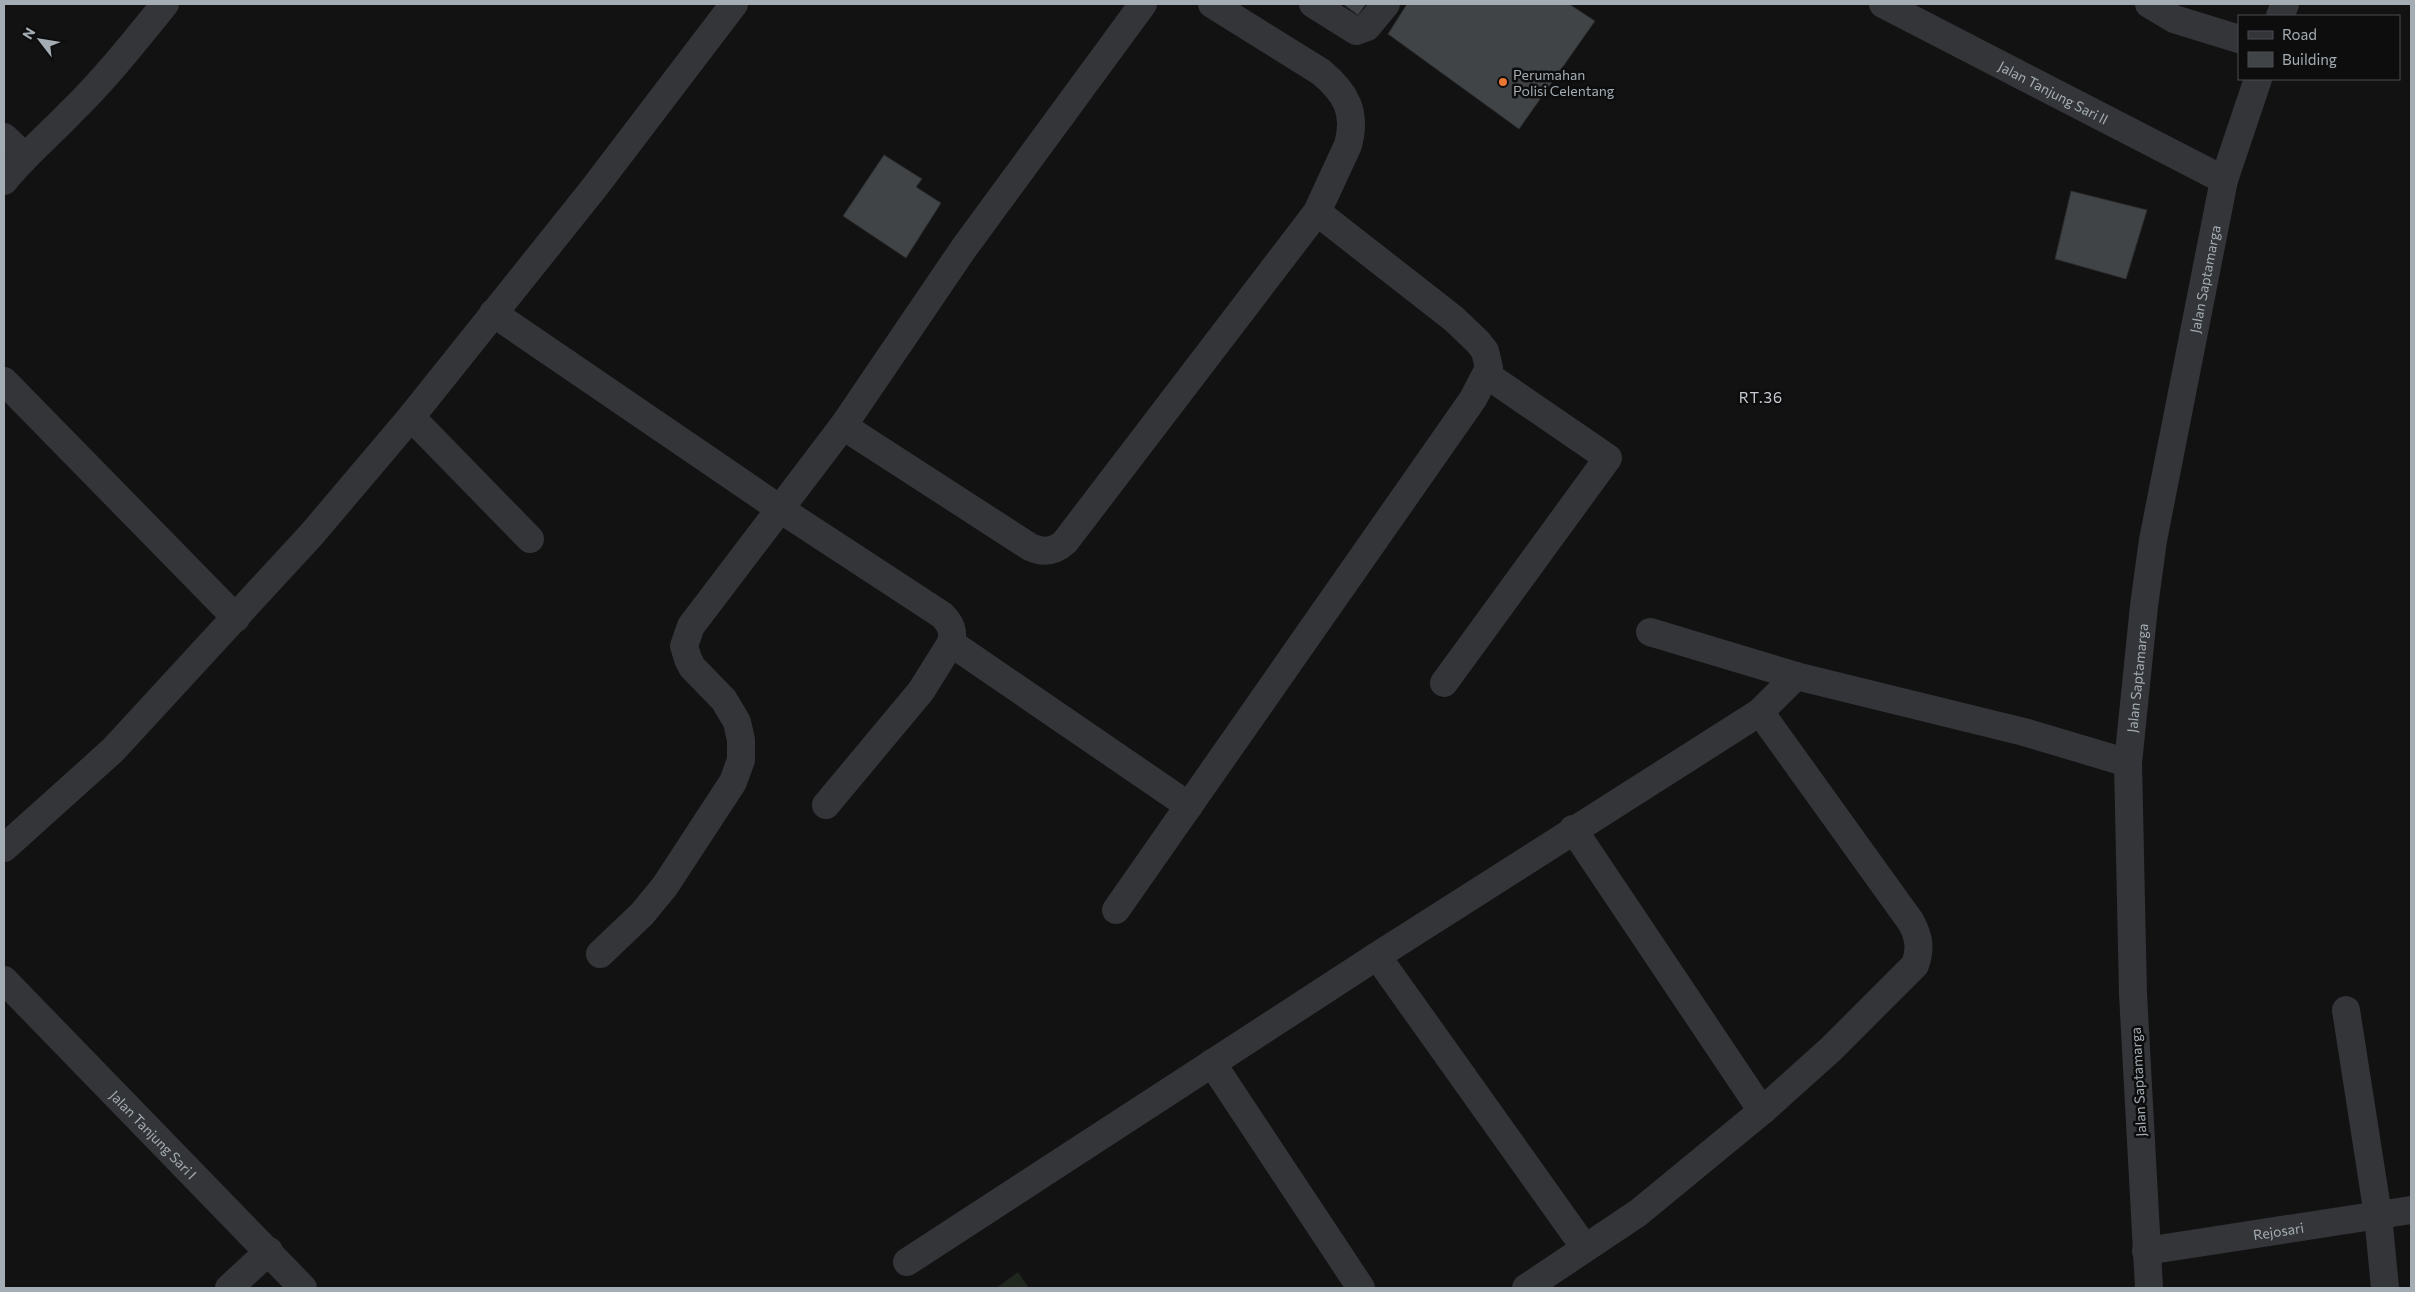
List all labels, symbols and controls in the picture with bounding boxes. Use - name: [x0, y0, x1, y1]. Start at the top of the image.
- north arrow: [15, 15, 65, 65]
- legend: [2238, 15, 2400, 80]
- text: N: [18, 24, 38, 42]
- text: Road: [2282, 25, 2317, 43]
- text: Building: [2282, 50, 2337, 68]
- street label: Jalan Tanjung Sari II: [1996, 57, 2111, 127]
- place label: Perumahan Polisi Celentang: [1513, 66, 1615, 99]
- marker: Perumahan Polisi Celentang: [1497, 76, 1509, 88]
- street label: Jalan Saptamarga: [2186, 223, 2223, 334]
- district label: RT.36: [1739, 388, 1783, 406]
- street label: Jalan Saptamarga: [2123, 622, 2151, 733]
- street label: Jalan Saptamarga: [2127, 1027, 2149, 1137]
- street label: Jalan Tanjung Sari I: [107, 1086, 201, 1182]
- street label: Rejosari: [2252, 1218, 2305, 1243]

